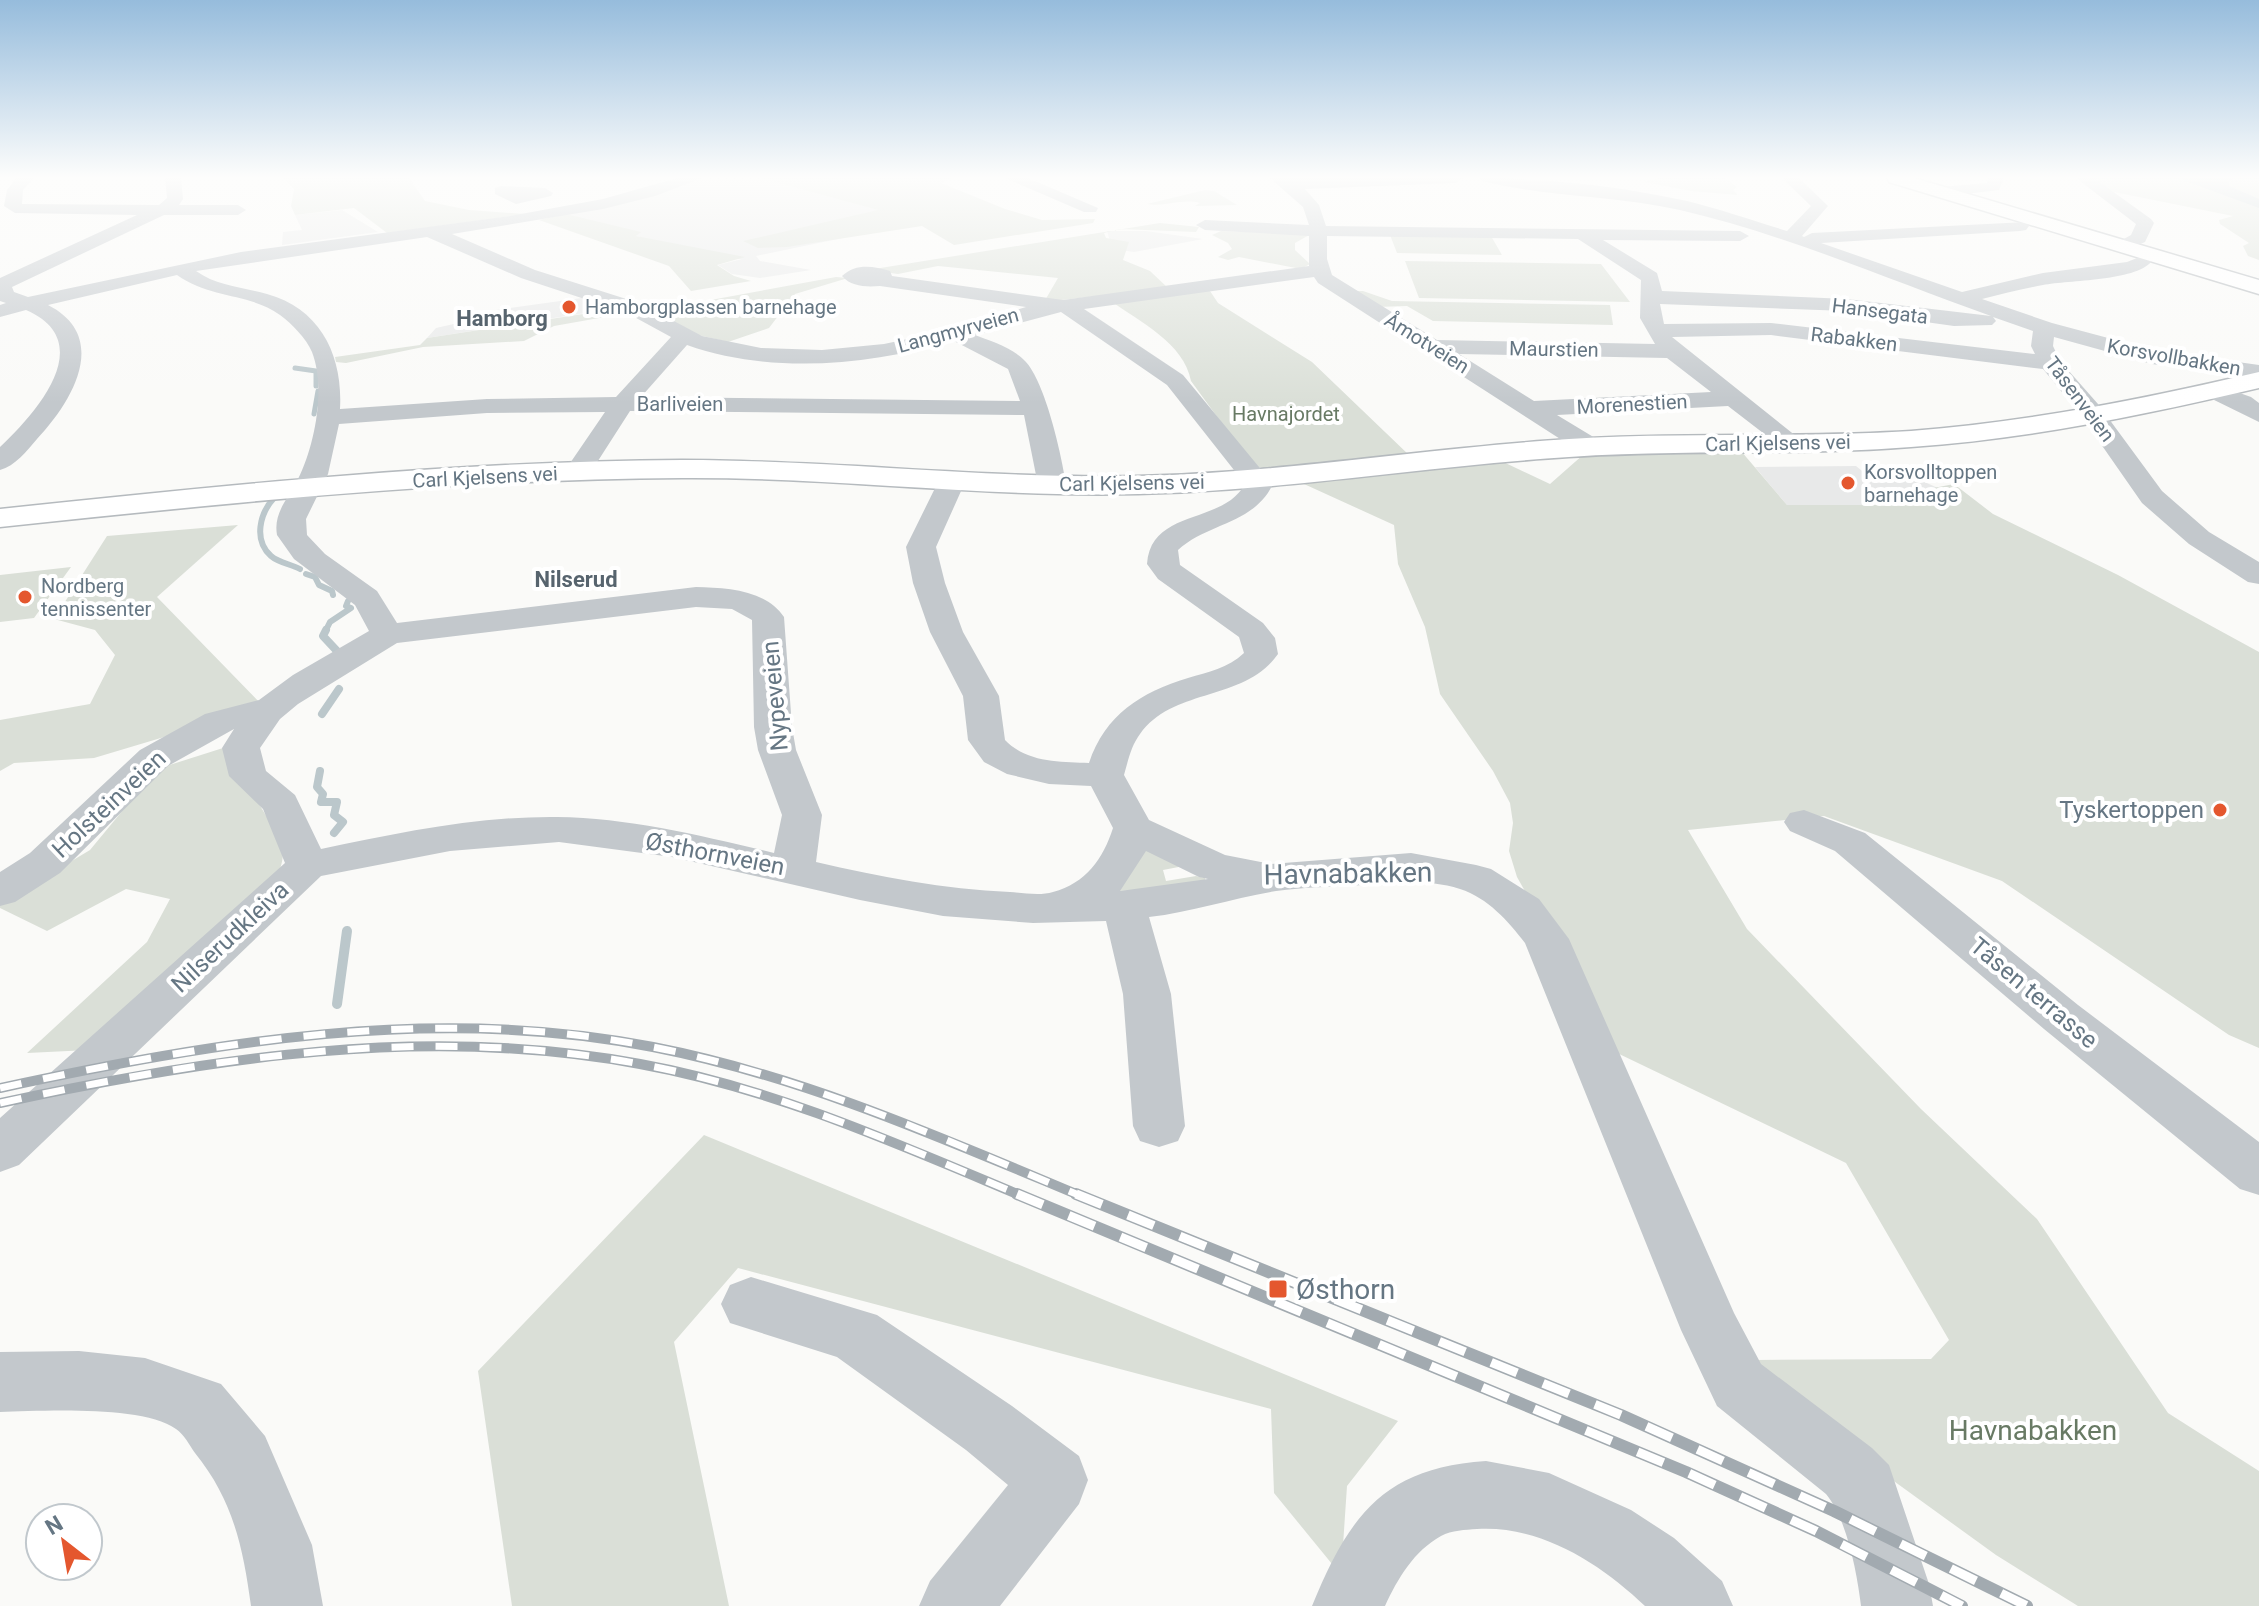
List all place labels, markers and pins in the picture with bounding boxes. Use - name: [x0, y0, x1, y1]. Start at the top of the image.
- place label: Hamborgplassen barnehage: [585, 295, 837, 319]
- marker: Hamborgplassen barnehage: [560, 298, 578, 316]
- place label: Korsvolltoppen barnehage: [1864, 460, 1997, 507]
- marker: Korsvolltoppen barnehage: [1839, 474, 1857, 492]
- place label: Nordberg tennissenter: [41, 574, 152, 621]
- marker: Nordberg tennissenter: [16, 588, 34, 606]
- place label: Tyskertoppen: [2059, 796, 2204, 824]
- marker: Tyskertoppen: [2211, 801, 2229, 819]
- place label: Østhorn: [1296, 1273, 1395, 1306]
- marker: Østhorn: [1267, 1278, 1289, 1300]

